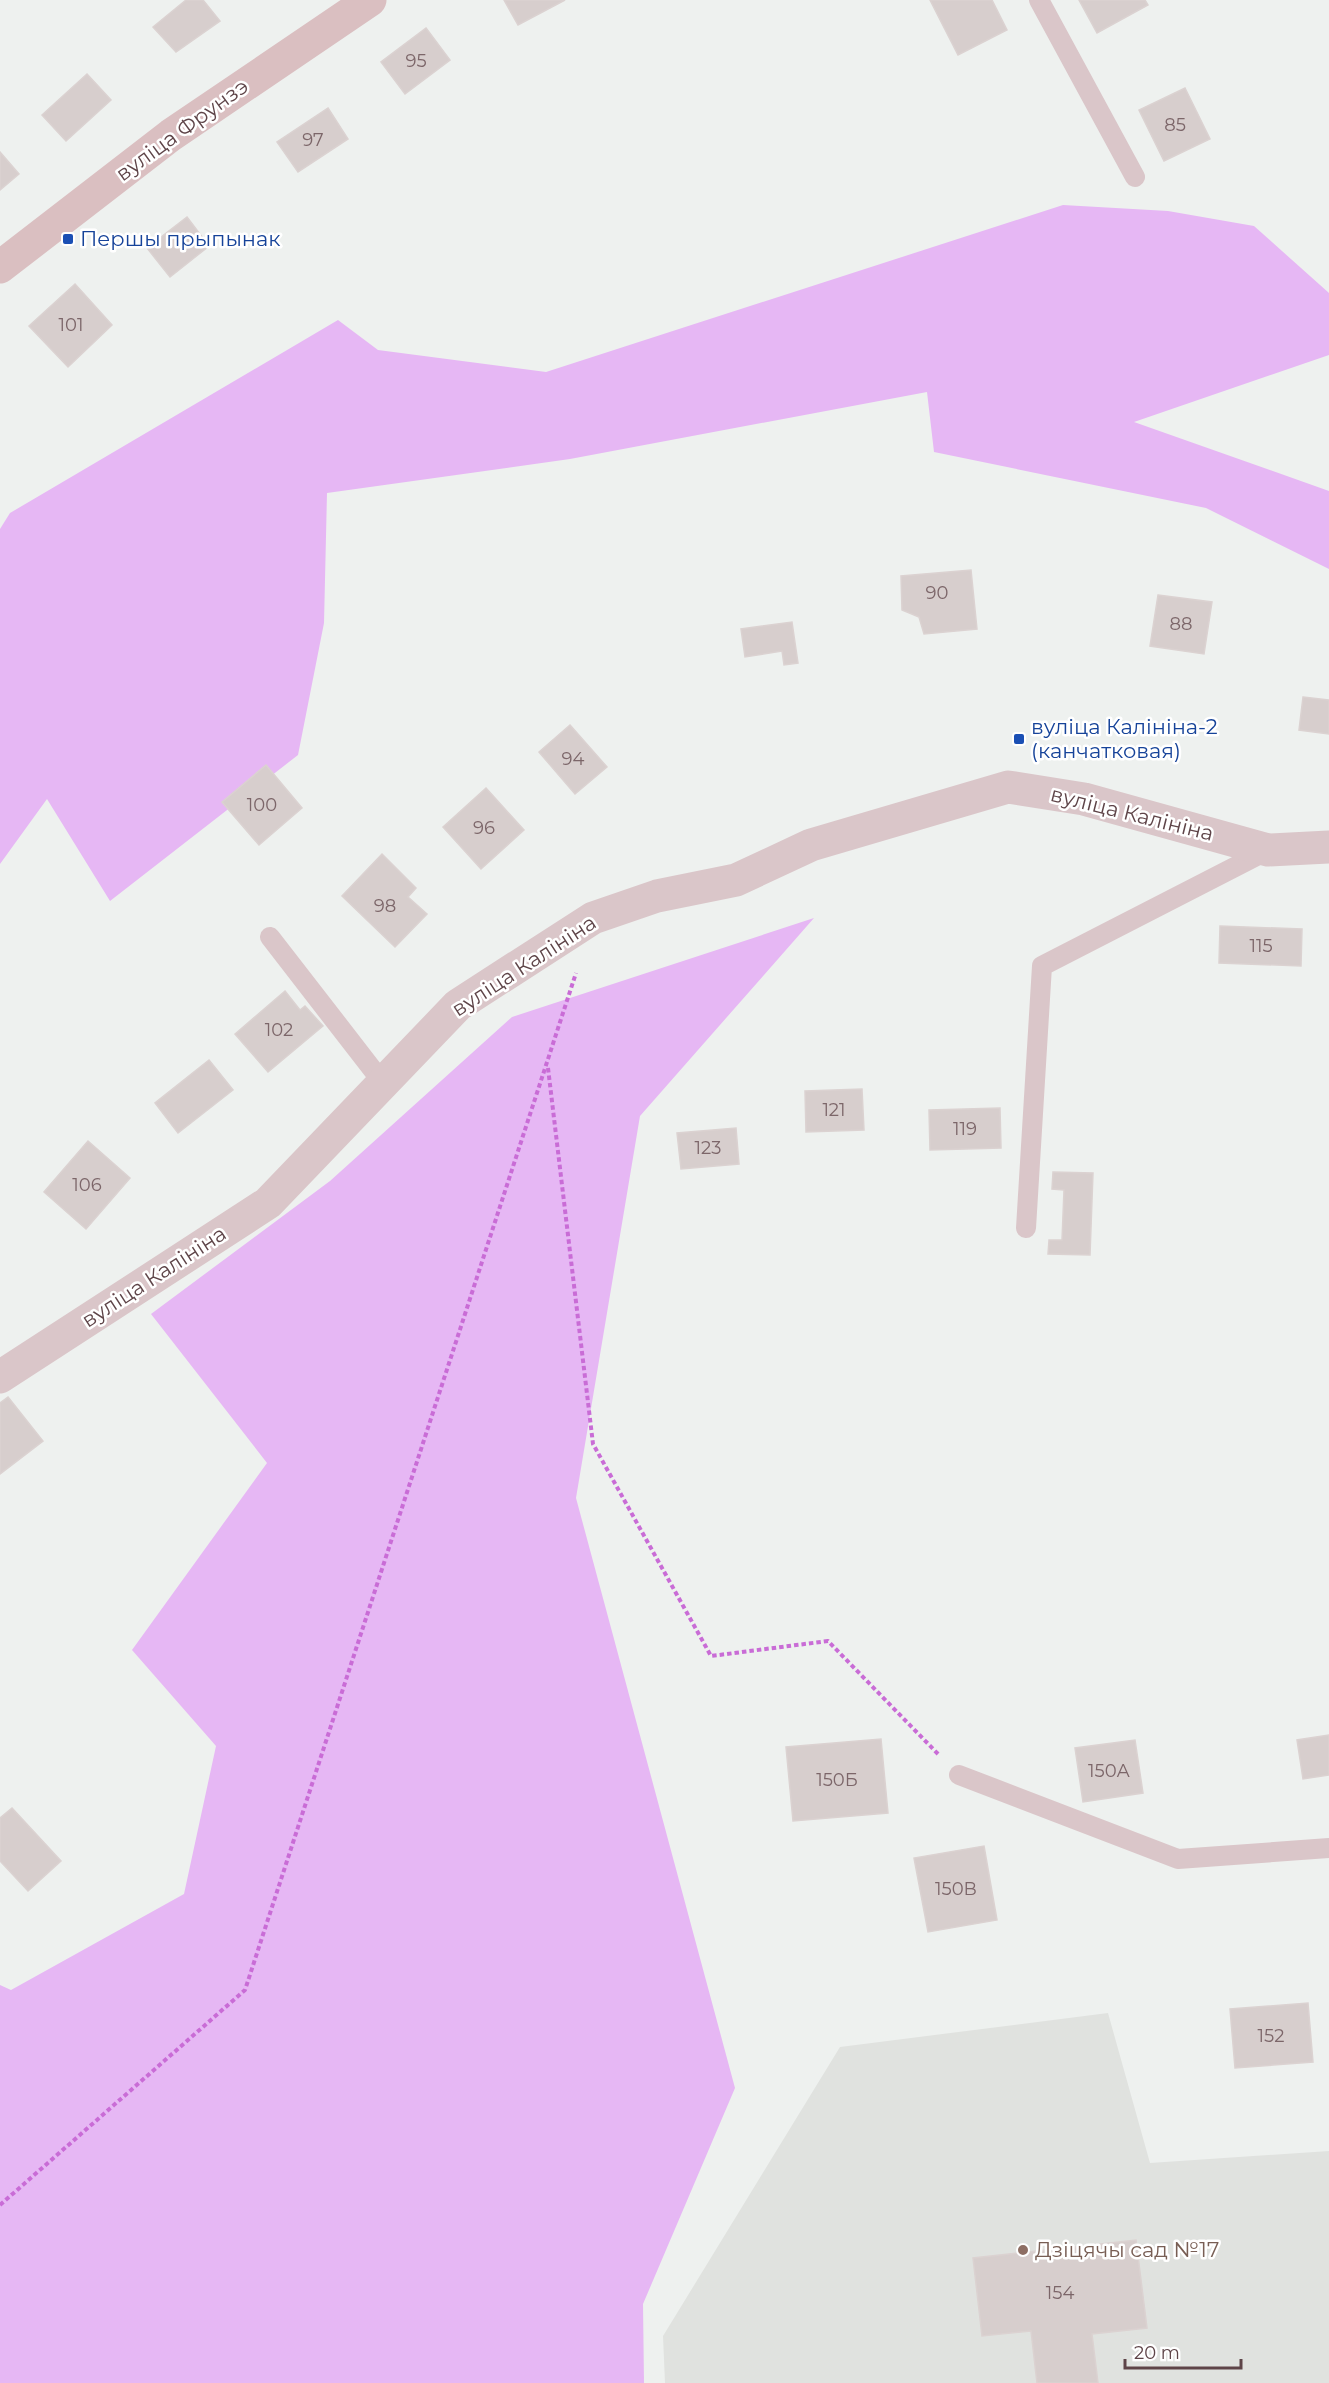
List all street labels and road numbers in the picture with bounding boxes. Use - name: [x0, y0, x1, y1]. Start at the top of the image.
- street label: вуліца Фрунзэ: [111, 73, 253, 186]
- street label: вуліца Калініна: [1048, 781, 1216, 846]
- street label: вуліца Калініна: [447, 910, 601, 1022]
- street label: вуліца Калініна: [77, 1221, 231, 1333]

